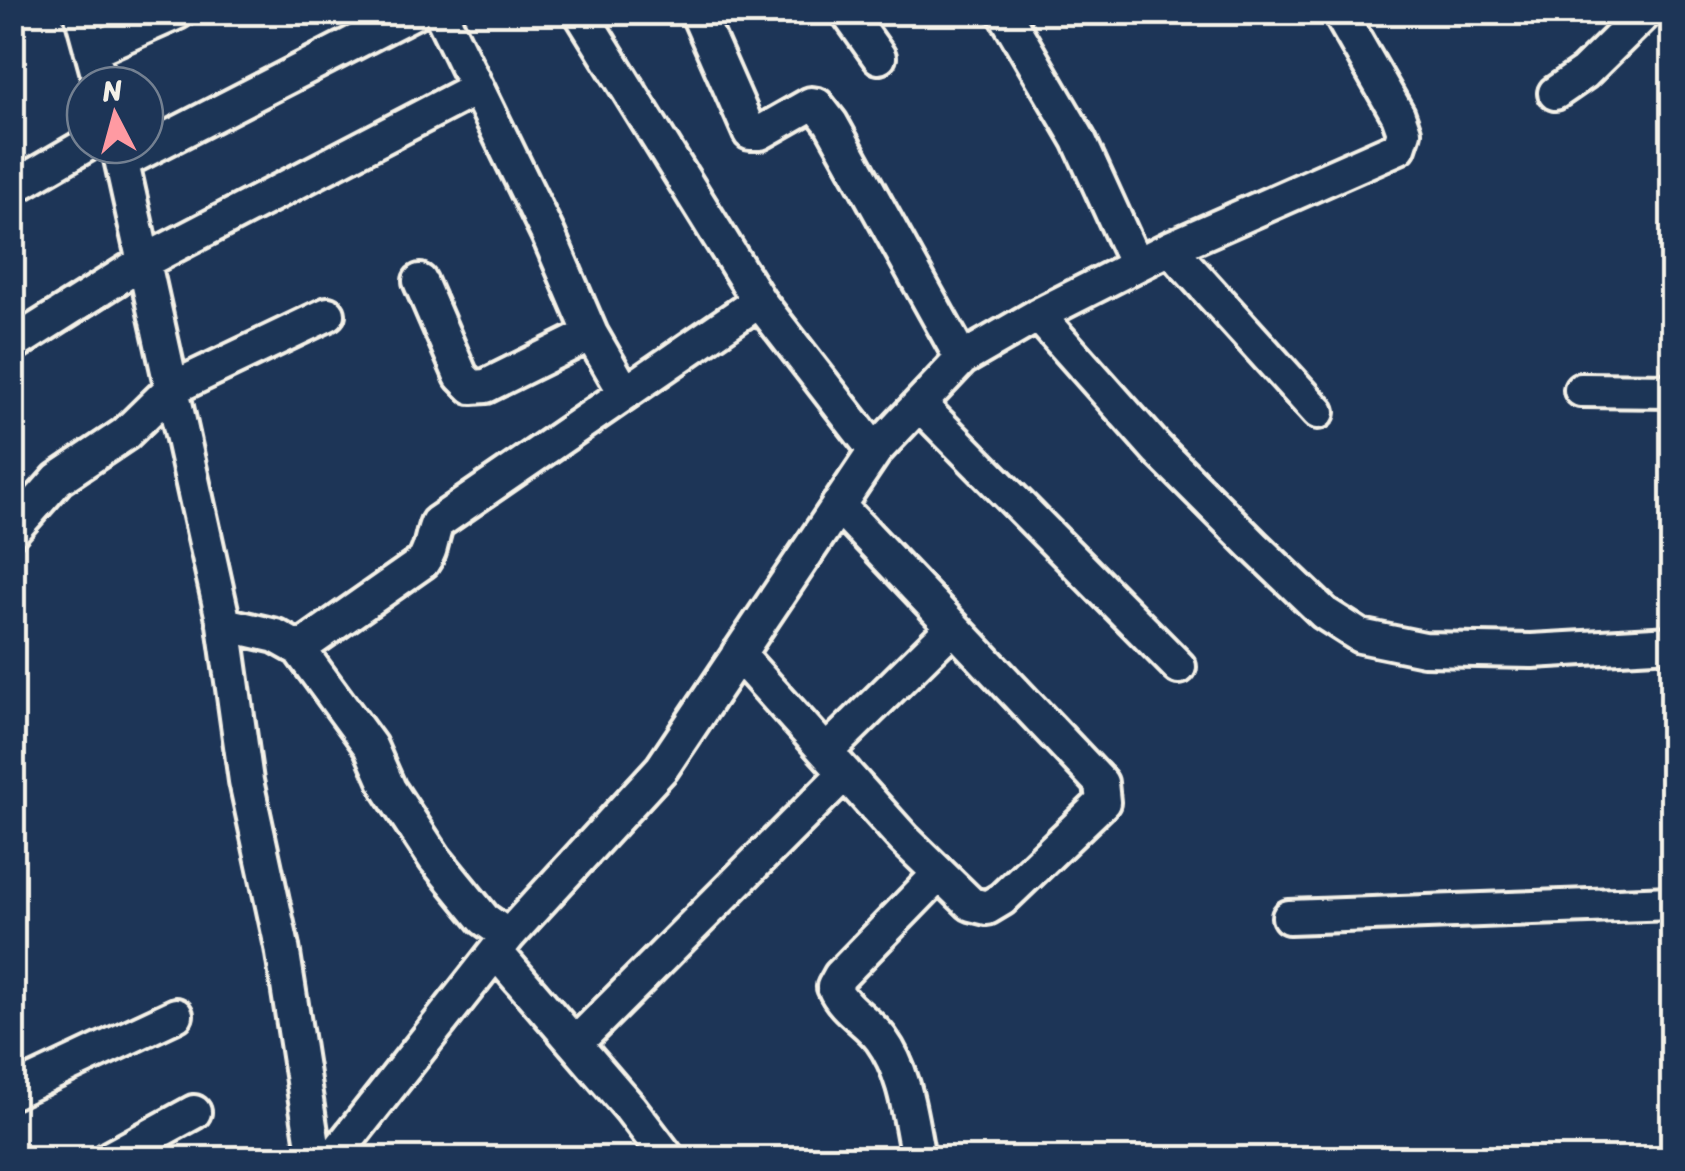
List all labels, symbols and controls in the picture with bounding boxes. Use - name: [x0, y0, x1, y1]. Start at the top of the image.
- north arrow: [65, 65, 165, 165]
- text: N: [99, 65, 125, 116]

